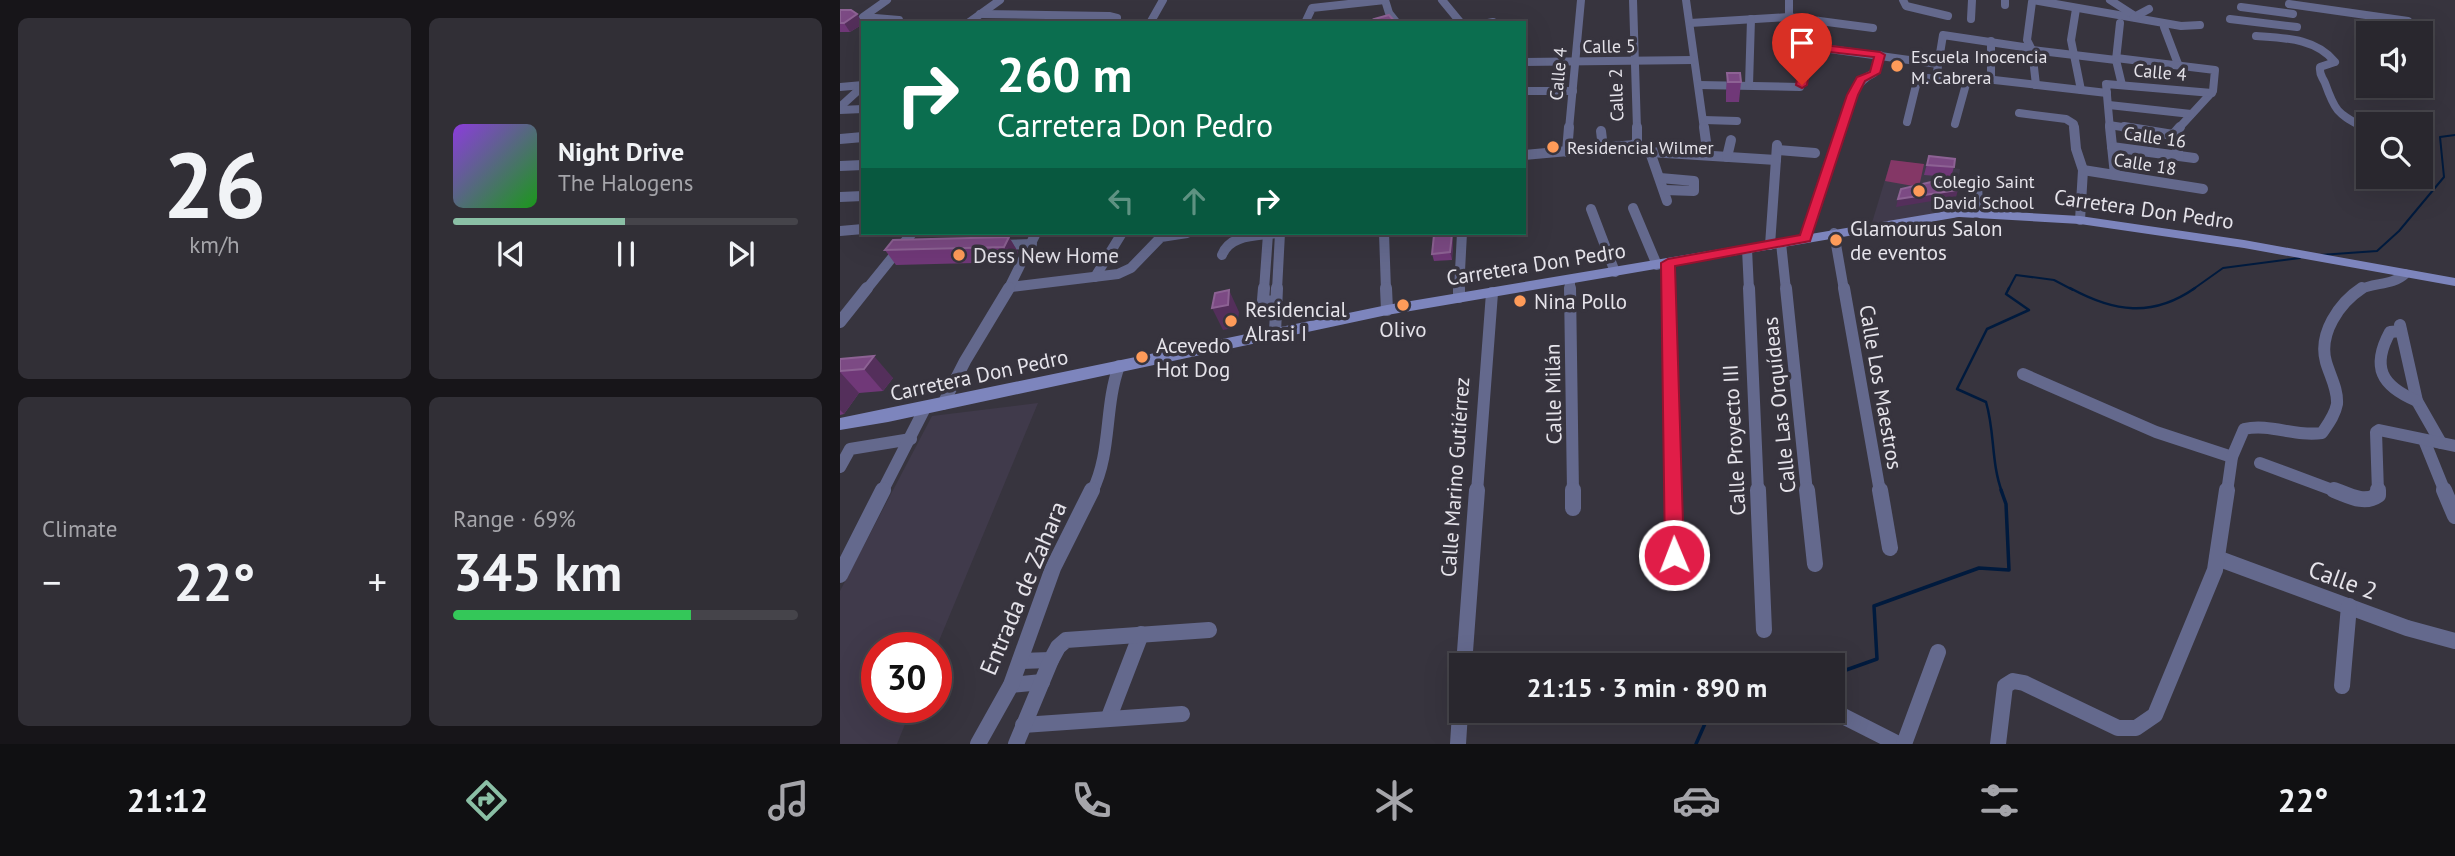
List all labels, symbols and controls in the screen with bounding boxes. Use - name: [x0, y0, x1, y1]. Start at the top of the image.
- pin: [1772, 13, 1832, 85]
- map controls: [2356, 21, 2433, 189]
- button: sound: [2356, 21, 2433, 98]
- icon: arrive: [1783, 24, 1821, 62]
- street label: Calle 5: [1582, 34, 1636, 58]
- text: 260 m: [997, 42, 1132, 106]
- place label: Escuela Inocencia M. Cabrera: [1911, 45, 2047, 89]
- street label: Calle 4: [1544, 46, 1572, 101]
- icon: right: [882, 49, 973, 140]
- marker: Escuela Inocencia M. Cabrera: [1889, 58, 1905, 74]
- street label: Calle 4: [2133, 58, 2188, 86]
- street label: Calle 2: [1604, 68, 1628, 122]
- text: Carretera Don Pedro: [997, 104, 1273, 146]
- button: search: [2356, 112, 2433, 189]
- street label: Calle 16: [2122, 121, 2188, 153]
- text: 26: [163, 125, 266, 243]
- text: Night Drive: [558, 135, 684, 168]
- place label: Residencial Wilmer: [1567, 136, 1714, 159]
- marker: Residencial Wilmer: [1545, 139, 1561, 155]
- street label: Calle 18: [2112, 148, 2178, 180]
- text: The Halogens: [558, 168, 693, 197]
- place label: Colegio Saint David School: [1933, 170, 2035, 214]
- icon: left: [1102, 182, 1140, 220]
- icon: ahead: [1175, 182, 1213, 220]
- icon: right: [1248, 182, 1286, 220]
- marker: Colegio Saint David School: [1911, 183, 1927, 199]
- street label: Carretera Don Pedro: [2052, 183, 2236, 235]
- place label: Glamourus Salon de eventos: [1850, 215, 2002, 266]
- text: km/h: [189, 230, 240, 259]
- marker: Glamourus Salon de eventos: [1828, 232, 1844, 248]
- icon: previous: [492, 235, 530, 273]
- icon: pause: [607, 235, 645, 273]
- icon: next: [722, 235, 760, 273]
- street label: Carretera Don Pedro: [1444, 236, 1628, 292]
- place label: Dess New Home: [973, 242, 1119, 269]
- marker: Dess New Home: [951, 247, 967, 263]
- place label: Nina Pollo: [1534, 288, 1627, 315]
- marker: Nina Pollo: [1512, 293, 1528, 309]
- place label: Residencial Alrasi I: [1245, 296, 1347, 347]
- marker: Olivo: [1395, 297, 1411, 313]
- street label: Calle Los Maestros: [1853, 303, 1909, 471]
- marker: Residencial Alrasi I: [1223, 313, 1239, 329]
- place label: Olivo: [1379, 316, 1427, 343]
- street label: Calle Las Orquídeas: [1756, 316, 1802, 494]
- place label: Acevedo Hot Dog: [1156, 332, 1230, 383]
- street label: Carretera Don Pedro: [888, 343, 1070, 407]
- street label: Calle Milán: [1539, 343, 1567, 445]
- marker: Acevedo Hot Dog: [1134, 349, 1150, 365]
- street label: Calle Proyecto III: [1717, 364, 1751, 516]
- street label: Calle Marino Gutiérrez: [1435, 376, 1475, 578]
- street label: Entrada de Zahara: [972, 496, 1074, 680]
- text: Range · 69%: [453, 504, 576, 533]
- text: Climate: [42, 514, 117, 543]
- position arrow: [1637, 518, 1711, 592]
- text: 345 km: [453, 538, 622, 605]
- text: 22°: [174, 548, 255, 615]
- street label: Calle 2: [2304, 553, 2382, 607]
- text: −: [42, 557, 61, 606]
- text: +: [368, 557, 387, 606]
- speed limit sign: 30: [861, 632, 952, 723]
- text: 21:15 · 3 min · 890 m: [1527, 671, 1767, 704]
- icon: directions: [462, 776, 511, 825]
- icon: music: [764, 776, 813, 825]
- icon: phone: [1067, 776, 1116, 825]
- icon: climate: [1370, 776, 1419, 825]
- icon: car: [1672, 776, 1721, 825]
- icon: filters: [1975, 776, 2024, 825]
- text: 21:12: [127, 779, 208, 821]
- text: 22°: [2278, 779, 2328, 821]

